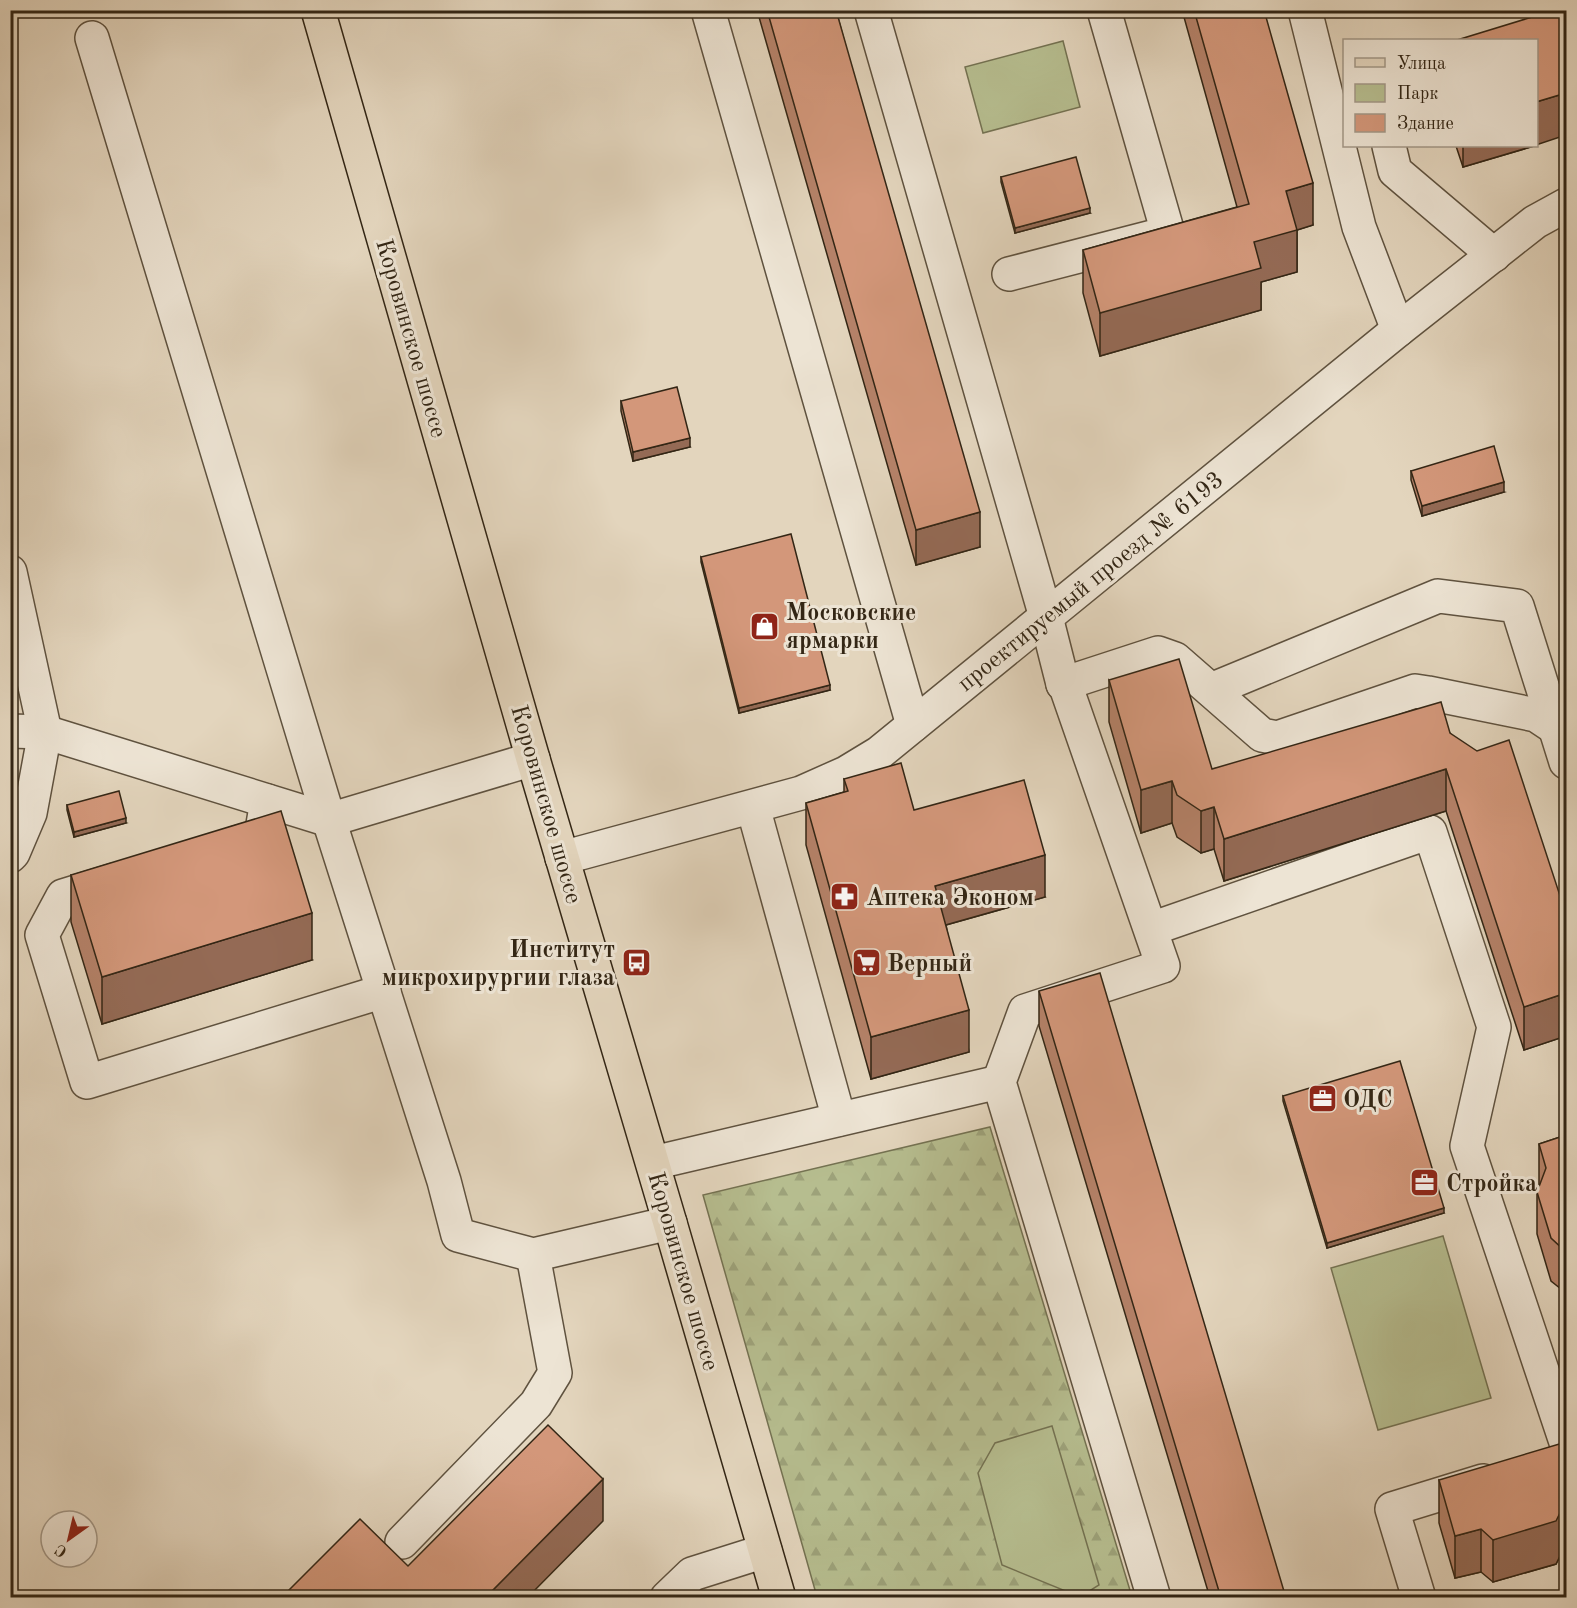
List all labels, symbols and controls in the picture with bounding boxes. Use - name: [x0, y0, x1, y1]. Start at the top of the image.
- legend: [1343, 39, 1538, 147]
- text: Улица: [1397, 55, 1446, 73]
- text: Парк: [1397, 85, 1438, 103]
- text: Здание: [1397, 115, 1454, 133]
- street label: Коровинское шоссе: [370, 236, 450, 441]
- street label: проектируемый проезд № 6193: [954, 468, 1229, 697]
- place label: Московские ярмарки: [786, 602, 916, 654]
- shop icon: Московские ярмарки: [749, 610, 781, 642]
- street label: Коровинское шоссе: [505, 702, 585, 907]
- pharmacy icon: Аптека Эконом: [829, 881, 861, 913]
- place label: Аптека Эконом: [866, 887, 1034, 911]
- place label: Институт микрохирургии глаза: [382, 939, 615, 991]
- bus stop icon: Институт микрохирургии глаза: [620, 947, 652, 979]
- supermarket icon: Верный: [850, 947, 882, 979]
- place label: Верный: [887, 953, 972, 977]
- office icon: ОДС: [1306, 1083, 1338, 1115]
- place label: ОДС: [1343, 1089, 1392, 1113]
- office icon: Стройка: [1409, 1167, 1441, 1199]
- street label: Коровинское шоссе: [642, 1169, 722, 1374]
- place label: Стройка: [1446, 1173, 1537, 1197]
- north arrow: [39, 1509, 99, 1569]
- text: С: [53, 1540, 71, 1559]

